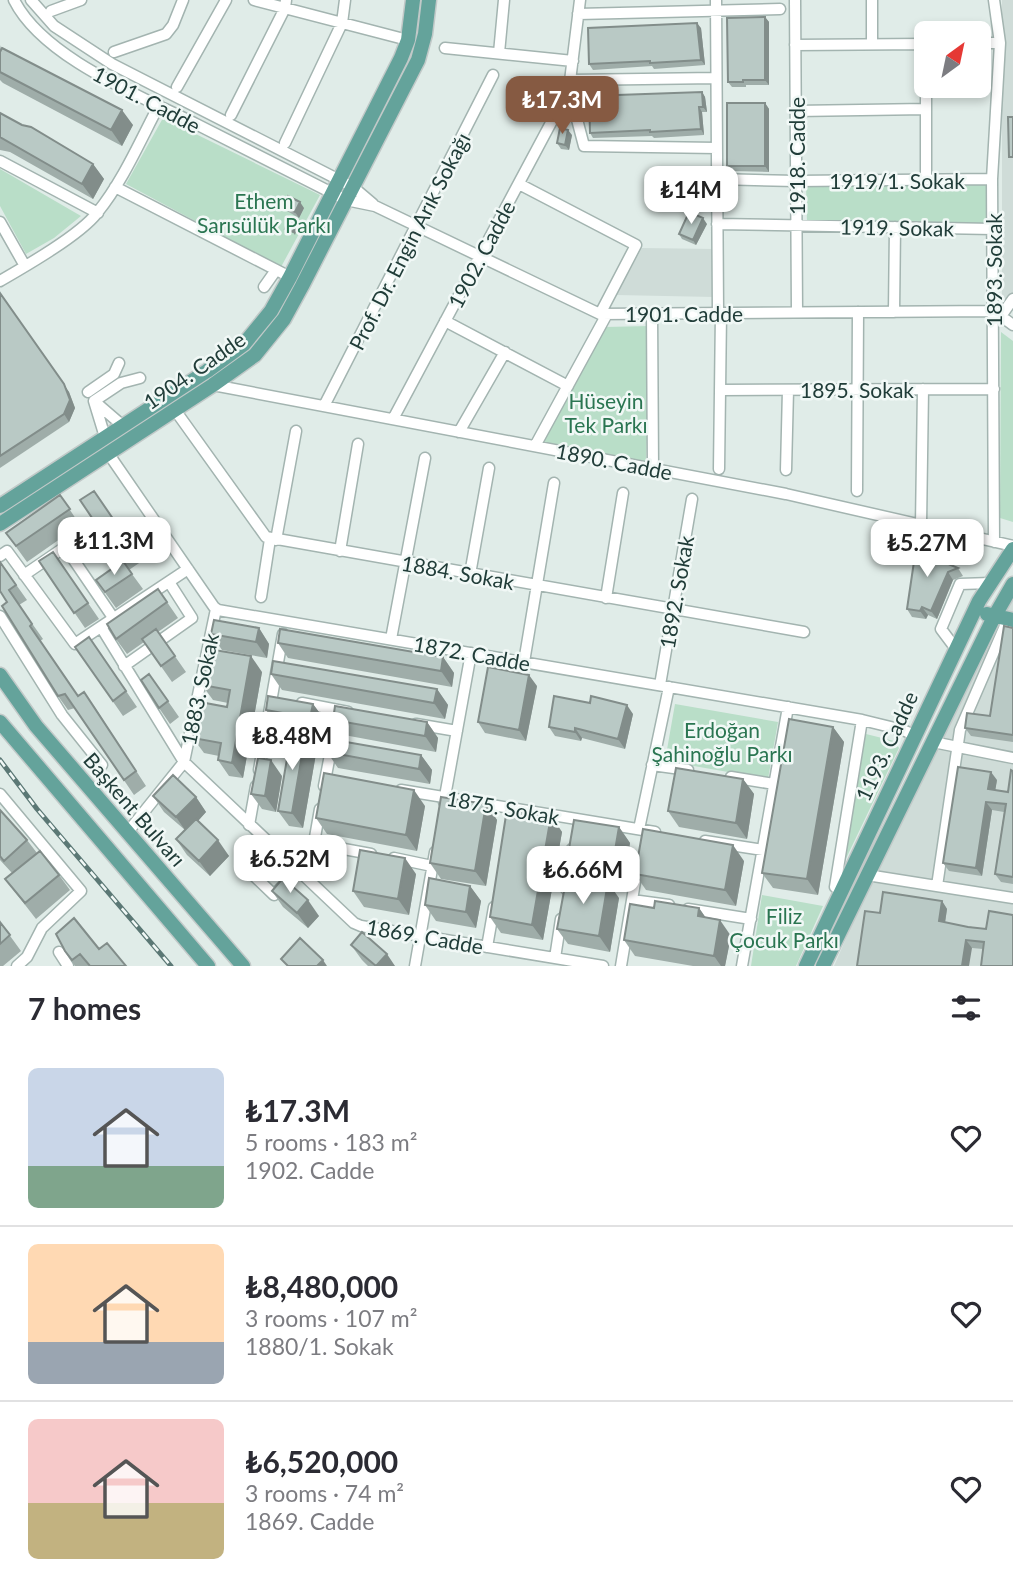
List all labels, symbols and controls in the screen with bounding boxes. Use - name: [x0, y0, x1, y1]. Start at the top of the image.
- north arrow: [914, 21, 990, 98]
- map controls: [914, 21, 991, 98]
- street label: 1901. Cadde: [89, 60, 205, 138]
- pin: ₺17.3M: [505, 76, 619, 136]
- text: ₺17.3M: [522, 85, 602, 113]
- street label: 1918. Cadde: [784, 97, 809, 215]
- street label: Prof. Dr. Engin Arık Sokağı: [343, 128, 475, 354]
- pin: ₺14M: [650, 166, 732, 226]
- street label: 1919/1. Sokak: [829, 168, 965, 193]
- text: ₺14M: [660, 175, 722, 203]
- park label: Ethem Sarısülük Parkı: [197, 188, 331, 237]
- street label: 1902. Cadde: [442, 196, 520, 312]
- street label: 1893. Sokak: [981, 213, 1006, 327]
- street label: 1919. Sokak: [840, 214, 955, 240]
- street label: 1901. Cadde: [625, 301, 743, 326]
- street label: 1904. Cadde: [138, 326, 250, 414]
- street label: 1895. Sokak: [800, 377, 914, 402]
- park label: Hüseyin Tek Parkı: [564, 388, 648, 437]
- street label: 1890. Cadde: [554, 437, 674, 485]
- pin: ₺11.3M: [57, 518, 171, 577]
- pin: ₺5.27M: [870, 520, 984, 579]
- text: ₺11.3M: [74, 526, 154, 554]
- text: ₺5.27M: [887, 528, 967, 556]
- street label: 1892. Sokak: [654, 533, 698, 650]
- street label: 1884. Sokak: [400, 550, 517, 594]
- street label: 1883. Sokak: [175, 630, 223, 747]
- street label: 1872. Cadde: [412, 630, 532, 676]
- street label: 1193. Cadde: [850, 687, 922, 805]
- pin: ₺8.48M: [235, 712, 349, 772]
- park label: Erdoğan Şahinoğlu Parkı: [651, 717, 793, 766]
- text: ₺8.48M: [252, 721, 332, 749]
- street label: Başkent Bulvarı: [79, 747, 191, 871]
- street label: 1875. Sokak: [445, 785, 562, 829]
- pin: ₺6.52M: [233, 836, 347, 895]
- text: ₺6.52M: [250, 844, 330, 872]
- pin: ₺6.66M: [526, 846, 640, 906]
- text: ₺6.66M: [543, 855, 623, 883]
- park label: Filiz Çocuk Parkı: [729, 903, 839, 952]
- street label: 1869. Cadde: [365, 913, 485, 959]
- icon: filters: [947, 989, 985, 1027]
- text: 7 homes: [28, 990, 141, 1026]
- text: ₺17.3M: [245, 1092, 350, 1128]
- icon: home: [84, 1096, 168, 1180]
- icon: heart: [947, 1119, 985, 1157]
- text: 5 rooms · 183 m²: [245, 1128, 417, 1156]
- text: 1902. Cadde: [245, 1156, 374, 1184]
- text: ₺8,480,000: [245, 1268, 398, 1304]
- icon: home: [84, 1272, 168, 1356]
- icon: heart: [947, 1295, 985, 1333]
- text: 3 rooms · 107 m²: [245, 1304, 417, 1332]
- text: 1880/1. Sokak: [245, 1332, 394, 1360]
- text: ₺6,520,000: [245, 1443, 398, 1479]
- icon: home: [84, 1447, 168, 1531]
- icon: heart: [947, 1470, 985, 1508]
- text: 3 rooms · 74 m²: [245, 1479, 404, 1507]
- text: 1869. Cadde: [245, 1507, 374, 1535]

